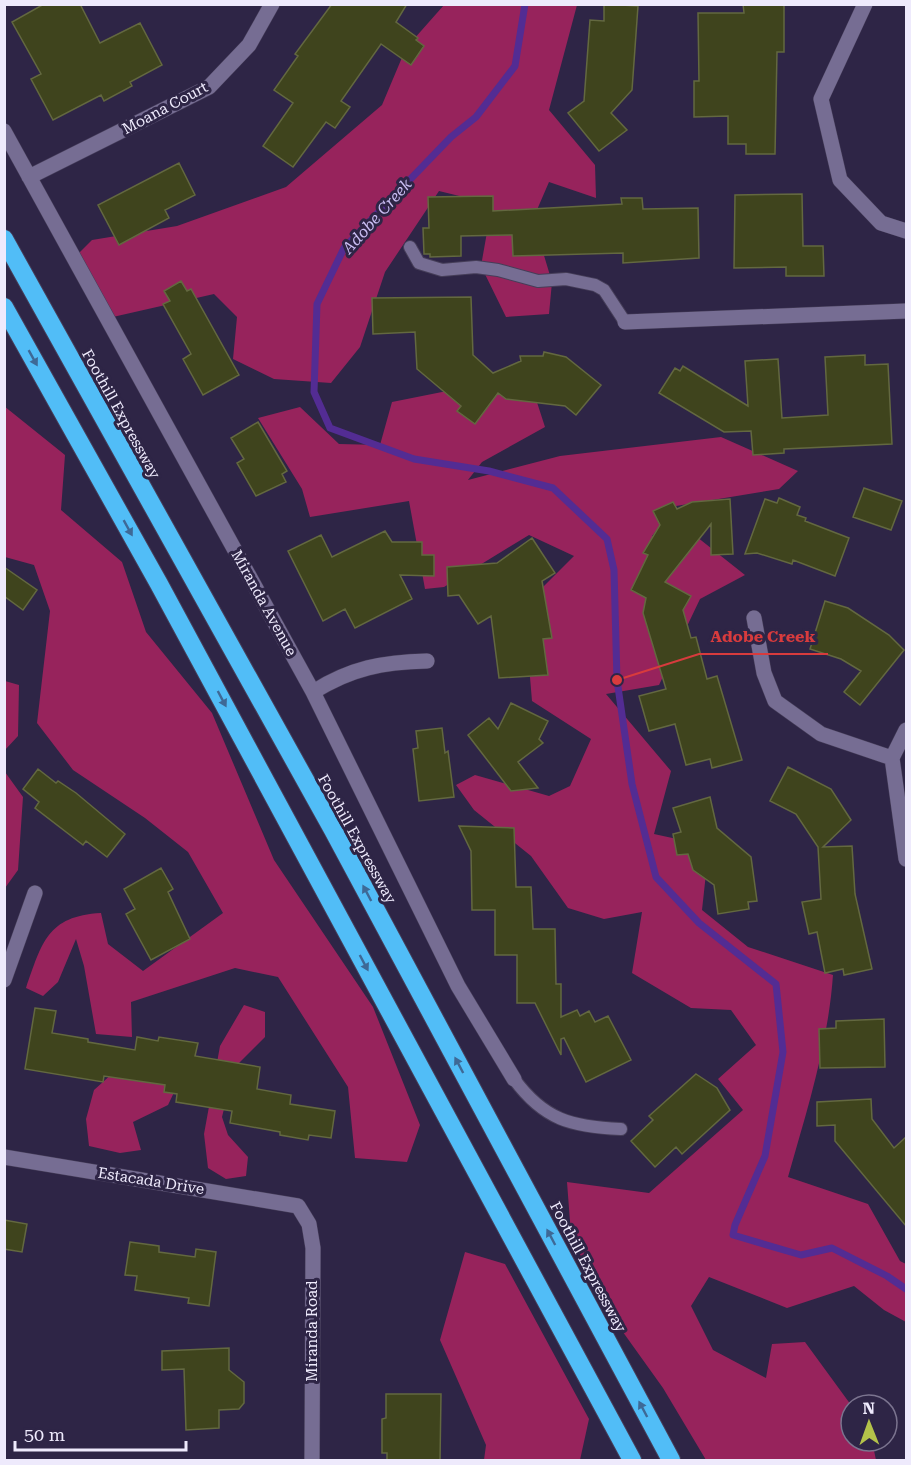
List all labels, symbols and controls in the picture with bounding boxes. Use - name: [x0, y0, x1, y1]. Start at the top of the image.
- street label: Moana Court: [119, 78, 211, 138]
- water label: Adobe Creek: [338, 174, 416, 258]
- street label: Foothill Expressway: [78, 346, 164, 482]
- one-way arrow: [28, 350, 38, 367]
- one-way arrow: [123, 520, 133, 537]
- street label: Miranda Avenue: [227, 547, 301, 659]
- callout: Adobe Creek: [699, 620, 828, 654]
- text: Adobe Creek: [711, 627, 815, 646]
- one-way arrow: [217, 691, 227, 708]
- street label: Foothill Expressway: [314, 771, 400, 907]
- one-way arrow: [362, 885, 372, 902]
- one-way arrow: [359, 955, 369, 972]
- one-way arrow: [454, 1057, 464, 1074]
- street label: Estacada Drive: [97, 1164, 205, 1198]
- street label: Foothill Expressway: [546, 1199, 630, 1335]
- one-way arrow: [546, 1228, 556, 1245]
- street label: Miranda Road: [303, 1280, 321, 1382]
- north arrow: [839, 1393, 899, 1453]
- text: N: [862, 1399, 875, 1418]
- one-way arrow: [638, 1400, 648, 1417]
- scale bar: [15, 1414, 186, 1452]
- text: 50 m: [24, 1424, 65, 1445]

